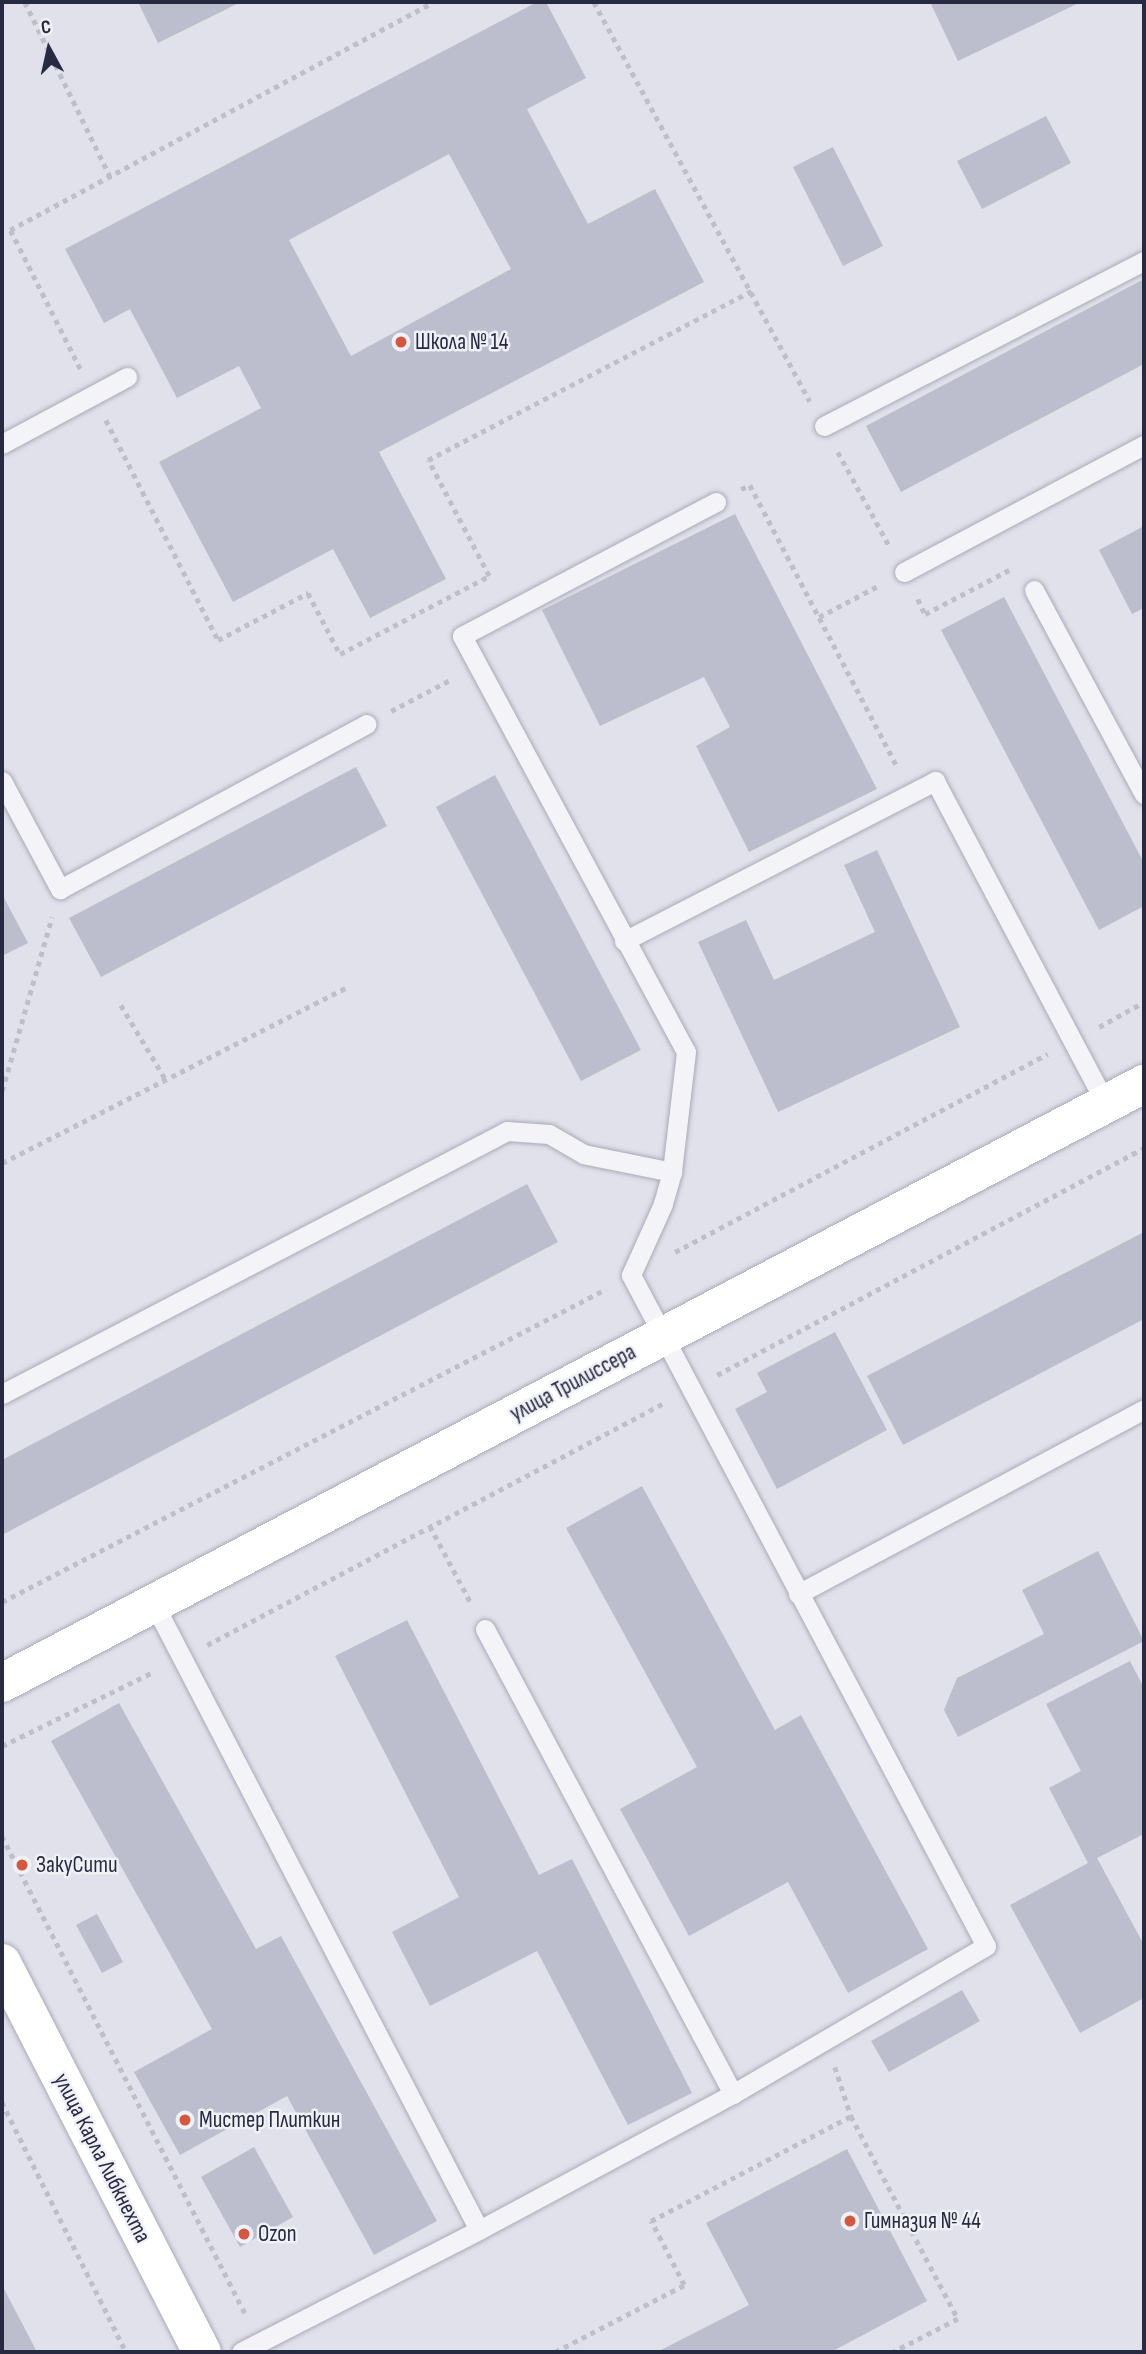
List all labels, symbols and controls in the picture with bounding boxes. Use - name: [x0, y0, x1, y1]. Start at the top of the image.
- north arrow: [14, 14, 84, 84]
- text: С: [40, 16, 52, 40]
- place label: Школа № 14: [415, 328, 508, 356]
- marker: Школа № 14: [393, 334, 409, 350]
- street label: улица Трилиссера: [505, 1338, 641, 1428]
- place label: ЗакуСити: [36, 1851, 118, 1879]
- marker: ЗакуСити: [14, 1857, 30, 1873]
- street label: улица Карла Либкнехта: [47, 2069, 157, 2247]
- place label: Мистер Плиткин: [199, 2106, 340, 2134]
- marker: Мистер Плиткин: [177, 2112, 193, 2128]
- place label: Гимназия № 44: [864, 2207, 981, 2235]
- marker: Гимназия № 44: [842, 2213, 858, 2229]
- place label: Ozon: [258, 2220, 297, 2248]
- marker: Ozon: [236, 2226, 252, 2242]

